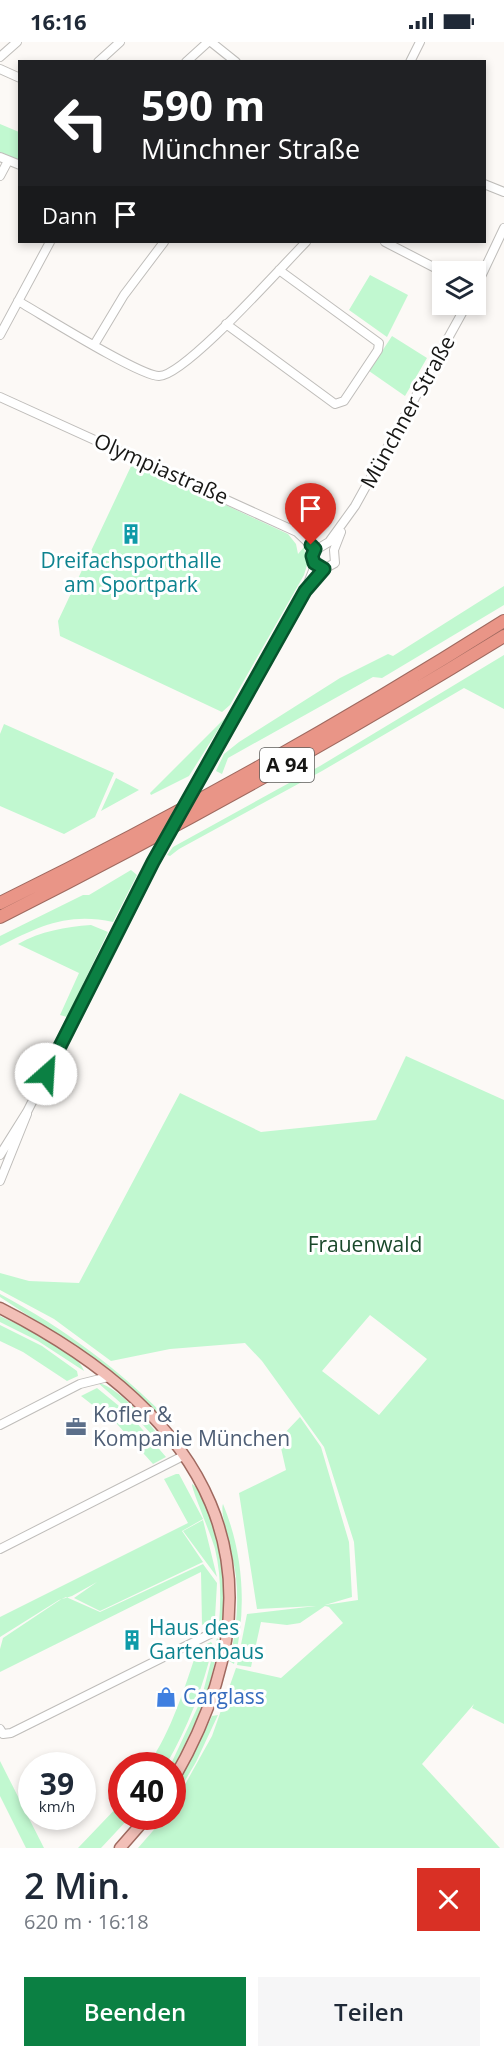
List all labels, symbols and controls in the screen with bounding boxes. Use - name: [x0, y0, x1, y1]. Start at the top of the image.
- text: 16:16: [30, 6, 87, 36]
- text: 590 m: [141, 76, 265, 133]
- icon: left: [42, 84, 120, 162]
- text: Münchner Straße: [141, 130, 360, 167]
- icon: arrive: [109, 198, 142, 231]
- text: Dann: [42, 200, 97, 230]
- map controls: [432, 261, 486, 315]
- button: layers: [432, 261, 486, 315]
- street label: Münchner Straße: [354, 330, 461, 493]
- street label: Olympiastraße: [90, 426, 233, 510]
- pin: [285, 483, 336, 545]
- icon: arrive: [294, 492, 327, 525]
- building icon: Dreifachsporthalle am Sportpark: [119, 522, 143, 546]
- place label: Dreifachsporthalle am Sportpark: [40, 546, 222, 598]
- road number: A 94: [260, 748, 314, 782]
- position arrow: [14, 1042, 78, 1106]
- park label: Frauenwald: [308, 1230, 422, 1258]
- place label: Kofler & Kompanie München: [93, 1400, 290, 1452]
- office icon: Kofler & Kompanie München: [64, 1415, 88, 1439]
- place label: Haus des Gartenbaus: [149, 1613, 264, 1665]
- building icon: Haus des Gartenbaus: [120, 1628, 144, 1652]
- place label: Carglass: [183, 1682, 265, 1710]
- shop icon: Carglass: [154, 1685, 178, 1709]
- speed limit sign: 40: [108, 1752, 186, 1830]
- text: 39: [40, 1763, 74, 1804]
- text: km/h: [39, 1796, 75, 1816]
- text: 2 Min.: [24, 1861, 130, 1910]
- button: close: [417, 1868, 480, 1931]
- text: 620 m · 16:18: [24, 1908, 149, 1935]
- button: Beenden: [24, 1977, 246, 2046]
- button: Teilen: [258, 1977, 480, 2046]

